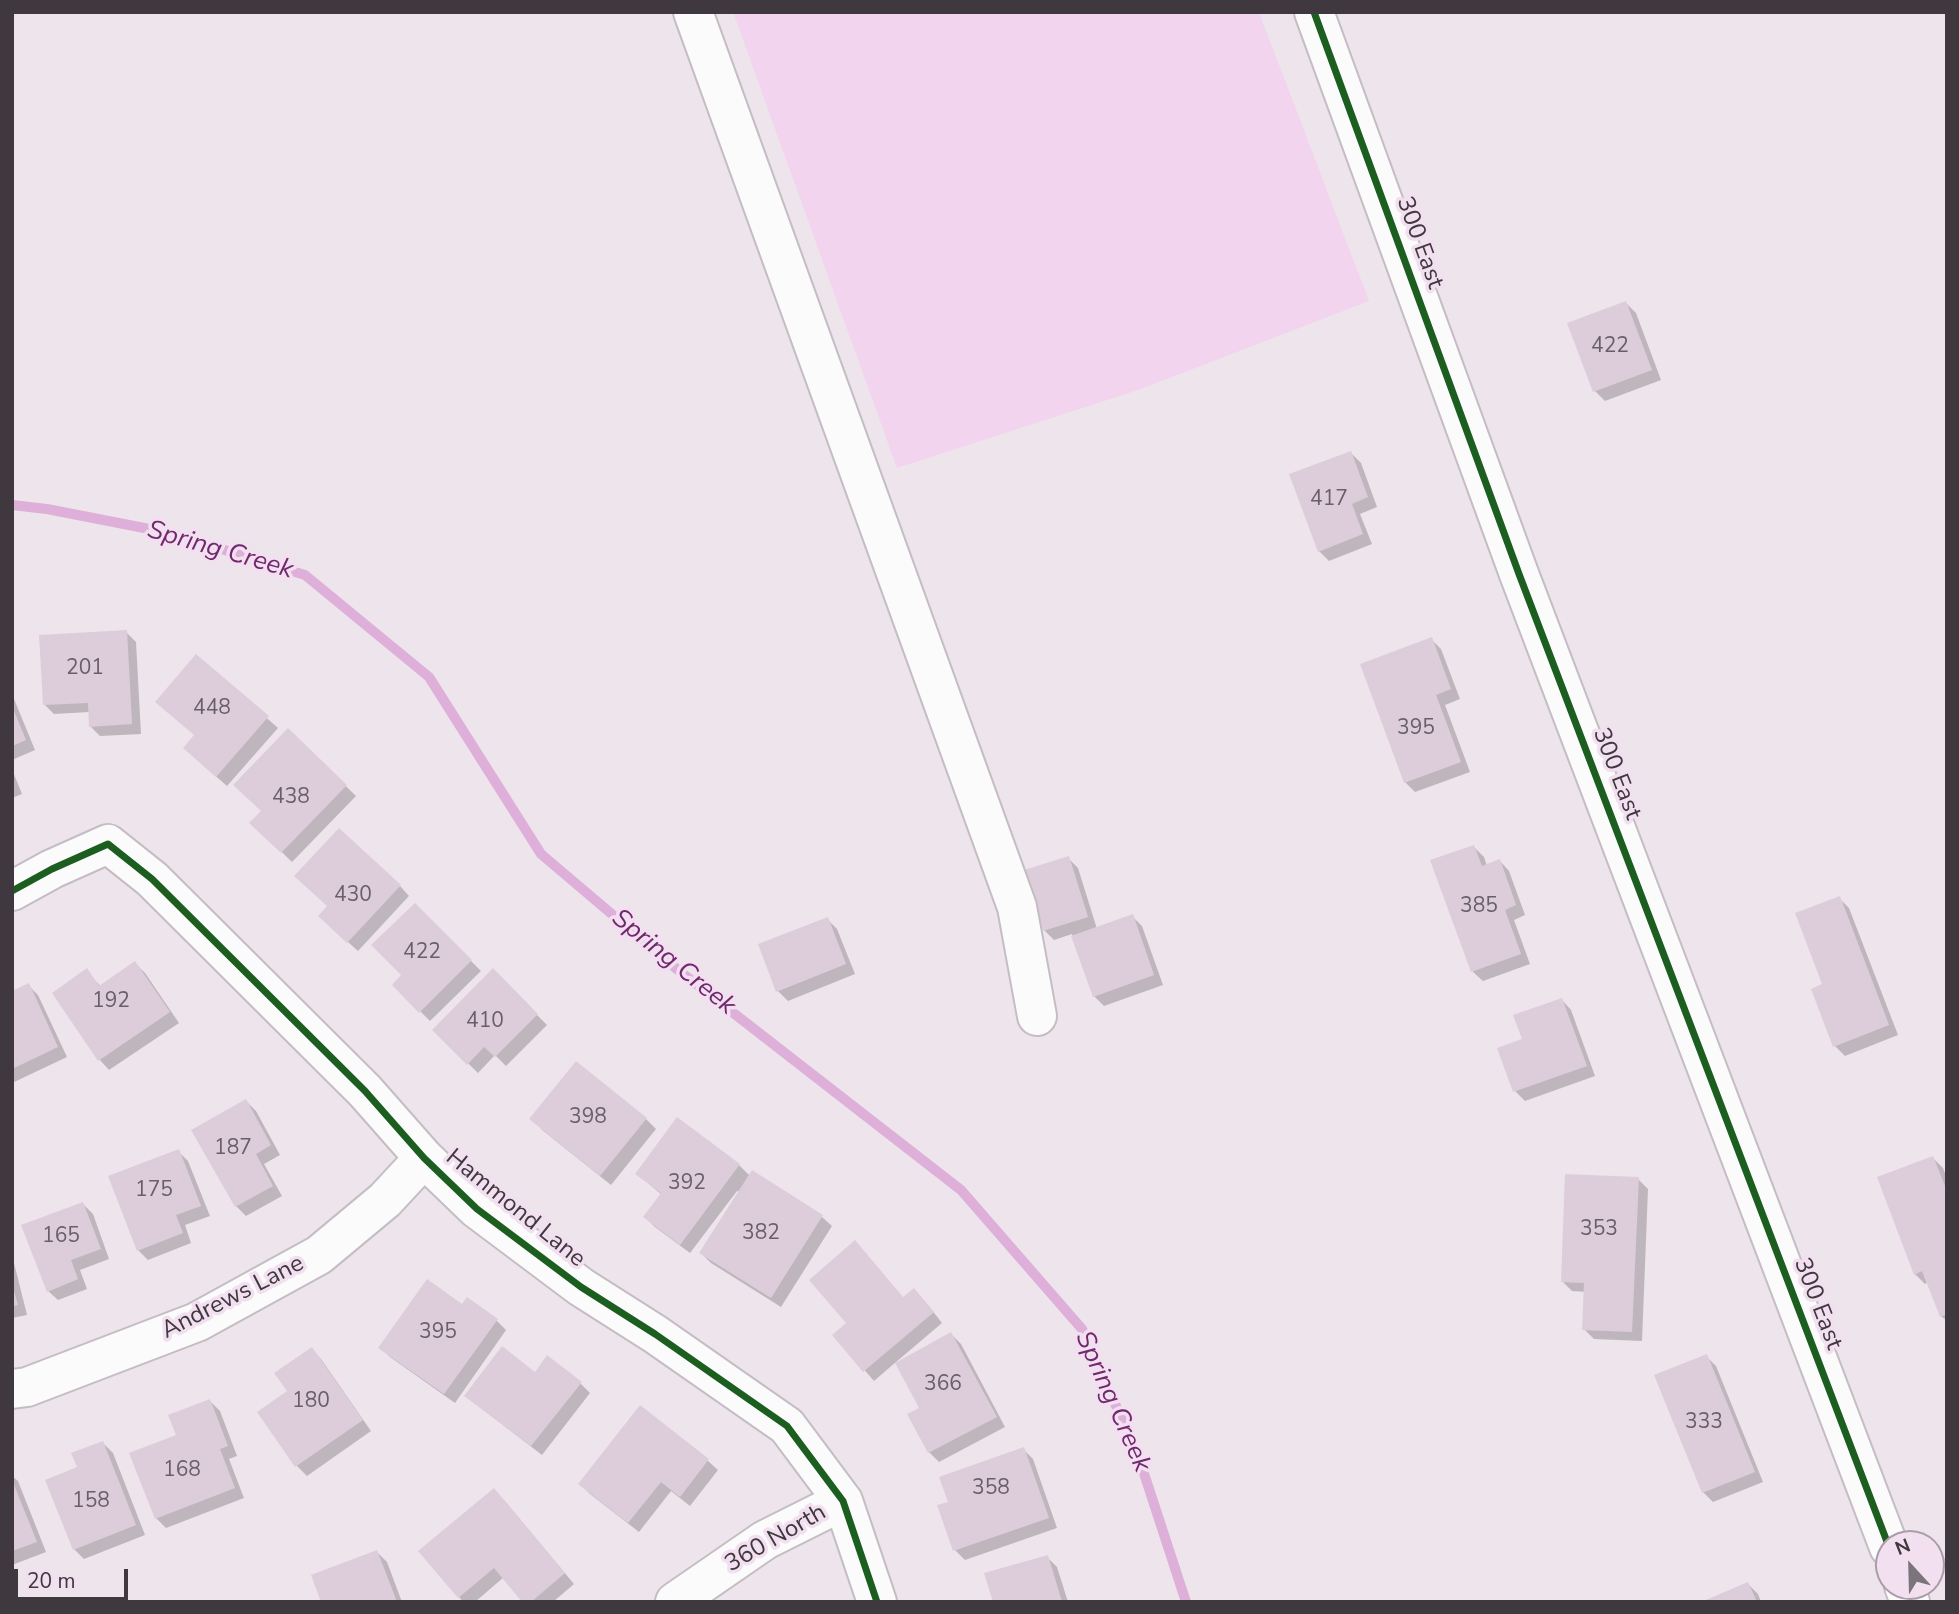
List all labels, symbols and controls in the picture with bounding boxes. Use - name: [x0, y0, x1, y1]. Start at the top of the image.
- street label: 300 East: [1389, 193, 1449, 293]
- house number: 422: [1591, 334, 1629, 360]
- house number: 417: [1310, 487, 1348, 513]
- water label: Spring Creek: [143, 515, 297, 587]
- house number: 201: [66, 656, 104, 682]
- house number: 448: [193, 696, 231, 722]
- house number: 395: [1397, 716, 1435, 742]
- street label: 300 East: [1585, 724, 1647, 824]
- house number: 438: [272, 785, 310, 811]
- house number: 430: [334, 883, 372, 909]
- house number: 385: [1460, 894, 1498, 920]
- water label: Spring Creek: [605, 904, 741, 1022]
- house number: 422: [403, 940, 441, 966]
- house number: 192: [92, 989, 130, 1015]
- house number: 410: [466, 1009, 504, 1035]
- house number: 398: [569, 1105, 607, 1131]
- house number: 187: [214, 1136, 252, 1162]
- street label: Hammond Lane: [439, 1144, 591, 1274]
- house number: 392: [668, 1171, 706, 1197]
- house number: 175: [135, 1178, 173, 1204]
- house number: 353: [1580, 1217, 1618, 1243]
- house number: 382: [742, 1221, 780, 1247]
- house number: 165: [42, 1224, 80, 1250]
- street label: Andrews Lane: [157, 1250, 309, 1346]
- street label: 300 East: [1786, 1254, 1848, 1354]
- house number: 395: [419, 1320, 457, 1346]
- water label: Spring Creek: [1067, 1327, 1157, 1477]
- house number: 366: [924, 1372, 962, 1398]
- house number: 180: [292, 1389, 330, 1415]
- house number: 333: [1685, 1410, 1723, 1436]
- house number: 168: [163, 1458, 201, 1484]
- house number: 358: [972, 1476, 1010, 1502]
- house number: 158: [72, 1489, 110, 1515]
- street label: 360 North: [720, 1499, 832, 1579]
- north arrow: [1875, 1530, 1945, 1600]
- text: N: [1891, 1533, 1914, 1562]
- scale bar: [18, 1554, 131, 1598]
- text: 20 m: [27, 1567, 76, 1595]

